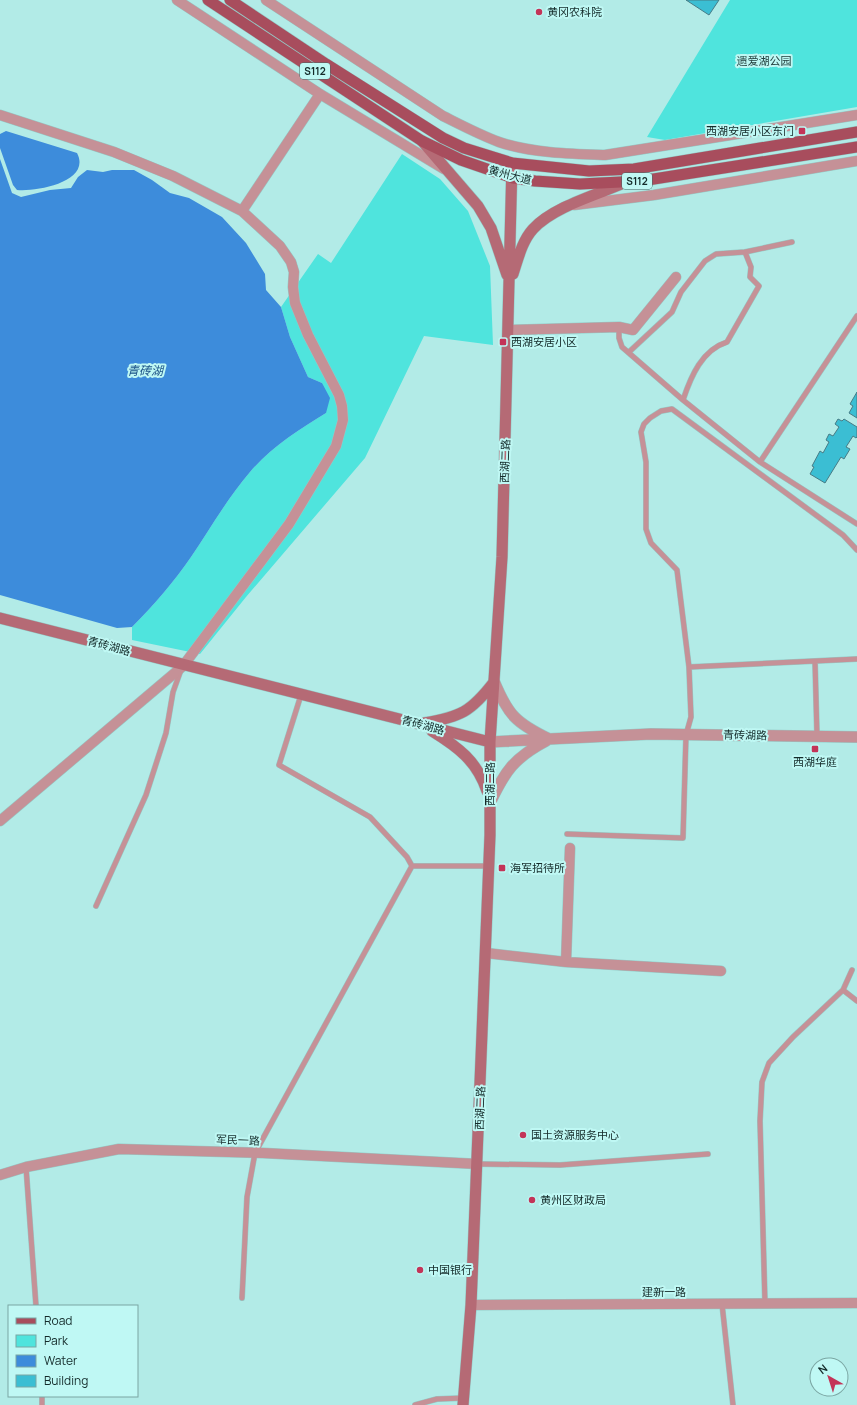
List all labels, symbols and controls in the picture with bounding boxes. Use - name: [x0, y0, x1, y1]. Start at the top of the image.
- place label: 黄冈农科院: [547, 4, 602, 19]
- marker: 黄冈农科院: [534, 7, 544, 17]
- park label: 遗爱湖公园: [737, 53, 792, 68]
- road number: S112: [300, 63, 330, 79]
- place label: 西湖安居小区东门: [706, 123, 794, 138]
- marker: 西湖安居小区东门: [797, 126, 807, 136]
- street label: 黄州大道: [487, 162, 533, 187]
- road number: S112: [622, 173, 652, 189]
- place label: 西湖安居小区: [511, 334, 577, 349]
- marker: 西湖安居小区: [498, 337, 508, 347]
- water label: 青砖湖: [127, 362, 165, 379]
- street label: 西湖二路: [496, 439, 513, 483]
- street label: 青砖湖路: [86, 633, 132, 658]
- street label: 青砖湖路: [400, 712, 446, 737]
- street label: 青砖湖路: [723, 727, 767, 742]
- marker: 西湖华庭: [810, 744, 820, 754]
- place label: 西湖华庭: [793, 754, 837, 769]
- street label: 西湖二路: [482, 762, 497, 806]
- place label: 海军招待所: [510, 860, 565, 875]
- marker: 海军招待所: [497, 863, 507, 873]
- street label: 西湖二路: [471, 1086, 488, 1130]
- place label: 国土资源服务中心: [531, 1127, 619, 1142]
- marker: 国土资源服务中心: [518, 1130, 528, 1140]
- street label: 军民一路: [216, 1131, 260, 1148]
- place label: 黄州区财政局: [540, 1192, 606, 1207]
- marker: 黄州区财政局: [527, 1195, 537, 1205]
- place label: 中国银行: [428, 1262, 472, 1277]
- marker: 中国银行: [415, 1265, 425, 1275]
- street label: 建新一路: [642, 1284, 686, 1299]
- legend: [8, 1305, 138, 1397]
- text: Road: [44, 1312, 72, 1329]
- text: Park: [44, 1332, 69, 1349]
- text: Water: [44, 1352, 78, 1369]
- north arrow: [809, 1357, 849, 1397]
- text: N: [815, 1360, 830, 1377]
- text: Building: [44, 1372, 88, 1389]

